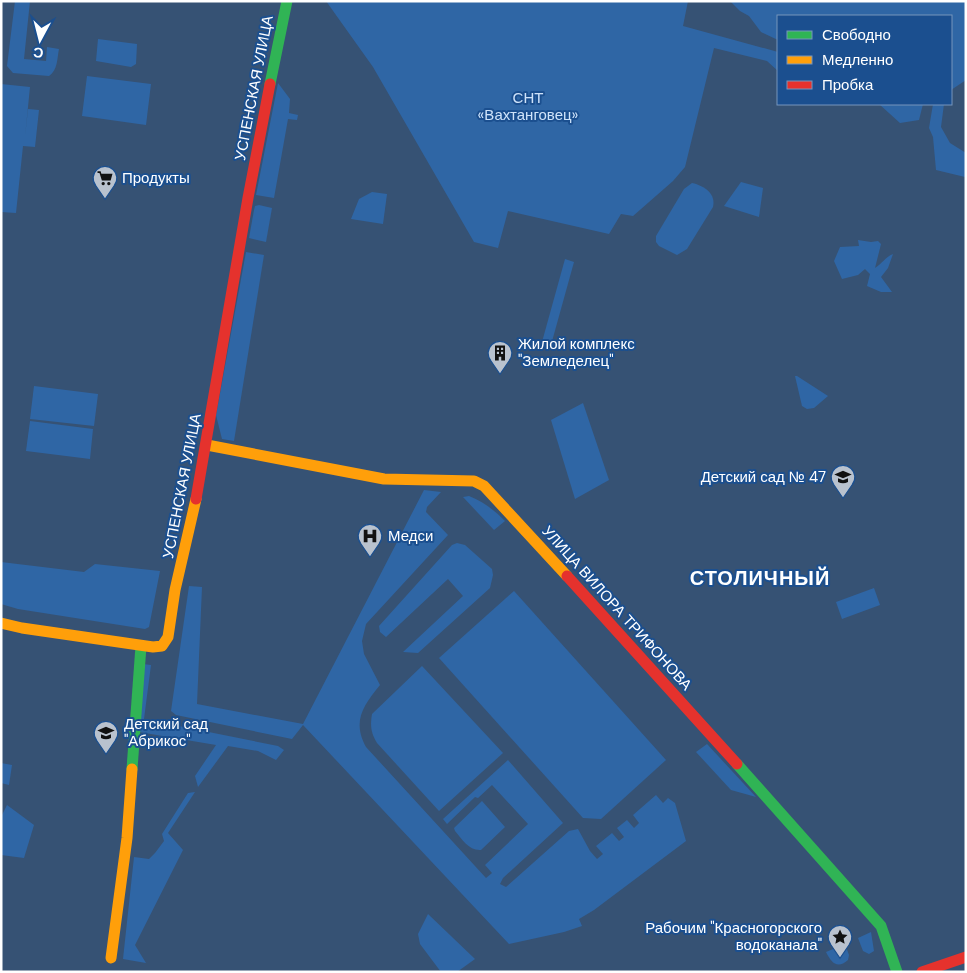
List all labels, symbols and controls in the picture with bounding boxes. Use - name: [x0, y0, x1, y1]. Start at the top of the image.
- street label: УСПЕНСКАЯ УЛИЦА: [230, 14, 278, 162]
- north arrow: [15, 15, 65, 65]
- legend: [777, 15, 952, 105]
- text: Свободно: [822, 25, 891, 45]
- text: С: [32, 43, 45, 62]
- text: Медленно: [822, 50, 893, 70]
- text: Пробка: [822, 75, 874, 95]
- park label: СНТ «Вахтанговец»: [478, 88, 579, 125]
- supermarket icon: Продукты: [92, 165, 118, 199]
- place label: Продукты: [122, 168, 190, 188]
- place label: Жилой комплекс "Земледелец": [518, 334, 635, 371]
- building icon: Жилой комплекс "Земледелец": [487, 340, 513, 374]
- street label: УСПЕНСКАЯ УЛИЦА: [158, 412, 206, 560]
- school or university icon: Детский сад № 47: [830, 464, 856, 498]
- place label: Детский сад № 47: [701, 467, 826, 487]
- street label: УЛИЦА ВИЛОРА ТРИФОНОВА: [538, 521, 696, 695]
- hospital icon: Медси: [357, 523, 383, 557]
- place label: Медси: [388, 526, 433, 546]
- district label: СТОЛИЧНЫЙ: [690, 565, 830, 591]
- place label: Детский сад "Абрикос": [124, 714, 208, 751]
- school or university icon: Детский сад "Абрикос": [93, 720, 119, 754]
- place label: Рабочим "Красногорского водоканала": [645, 918, 822, 955]
- place icon: Рабочим "Красногорского водоканала": [827, 924, 853, 958]

